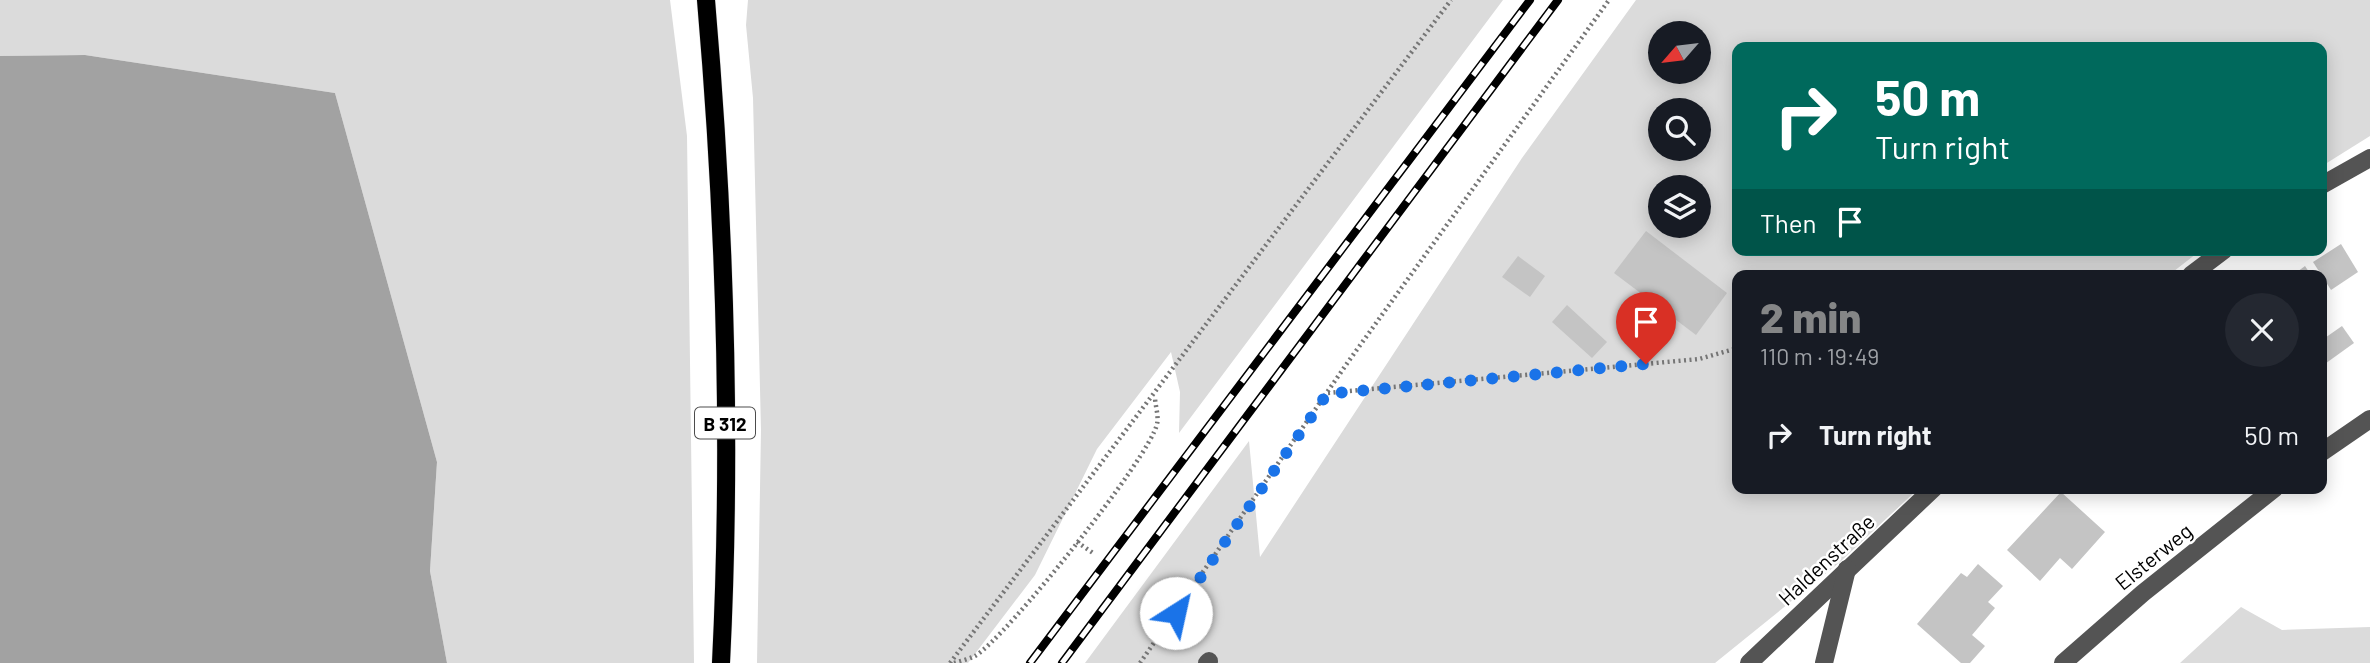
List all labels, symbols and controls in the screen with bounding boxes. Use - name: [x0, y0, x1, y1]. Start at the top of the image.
- north arrow: [1648, 21, 1712, 84]
- map controls: [1648, 21, 1711, 238]
- text: 50 m: [1875, 67, 1980, 126]
- icon: right: [1760, 70, 1851, 161]
- button: search: [1648, 98, 1711, 161]
- text: Turn right: [1875, 127, 2010, 165]
- button: layers: [1648, 175, 1711, 238]
- icon: arrive: [1831, 203, 1869, 241]
- text: Then: [1760, 207, 1817, 238]
- text: 2 min: [1760, 291, 1861, 341]
- pin: [1616, 292, 1676, 364]
- button: close: [2225, 293, 2299, 367]
- icon: arrive: [1627, 303, 1665, 341]
- text: 110 m · 19:49: [1760, 342, 1879, 370]
- road number: B 312: [695, 408, 755, 438]
- icon: right: [1760, 416, 1798, 454]
- text: Turn right: [1819, 419, 1932, 450]
- text: 50 m: [2244, 419, 2299, 450]
- street label: Haldenstraße: [1773, 508, 1879, 610]
- street label: Elsterweg: [2110, 517, 2196, 595]
- position arrow: [1139, 576, 1213, 650]

